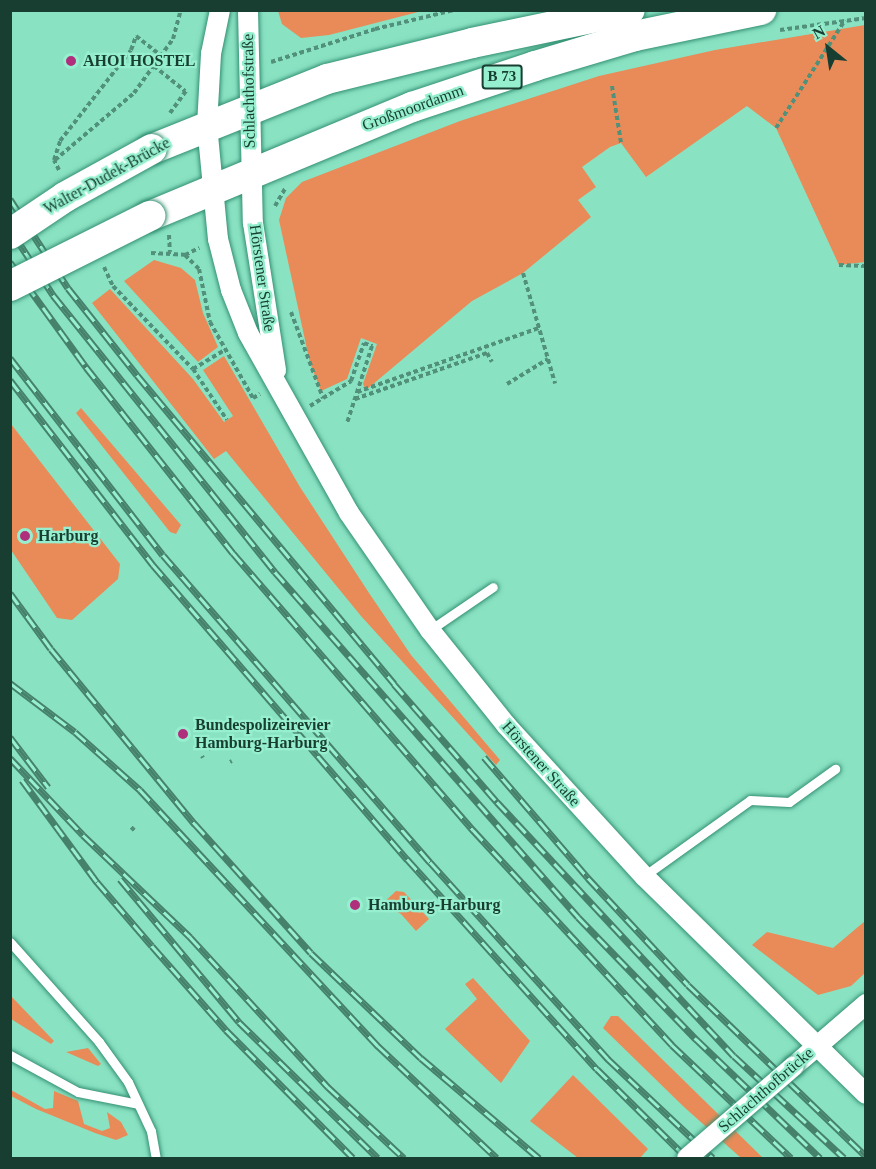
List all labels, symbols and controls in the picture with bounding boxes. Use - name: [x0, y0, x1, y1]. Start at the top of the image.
- north arrow: [798, 18, 858, 78]
- text: N: [809, 22, 828, 42]
- street label: Schlachthofstraße: [238, 34, 260, 148]
- place label: AHOI HOSTEL: [83, 51, 195, 71]
- marker: AHOI HOSTEL: [64, 54, 78, 68]
- road number: B 73: [481, 65, 523, 89]
- street label: Großmoordamm: [360, 81, 466, 135]
- street label: Walter-Dudek-Brücke: [40, 133, 174, 219]
- street label: Hörstener Straße: [245, 223, 279, 333]
- place label: Harburg: [38, 526, 98, 546]
- marker: Harburg: [16, 527, 34, 545]
- place label: Bundespolizeirevier Hamburg-Harburg: [195, 715, 331, 753]
- street label: Hörstener Straße: [498, 717, 584, 811]
- marker: Bundespolizeirevier Hamburg-Harburg: [176, 727, 190, 741]
- place label: Hamburg-Harburg: [368, 895, 500, 915]
- marker: Hamburg-Harburg: [346, 896, 364, 914]
- street label: Schlachthofbrücke: [714, 1043, 818, 1137]

